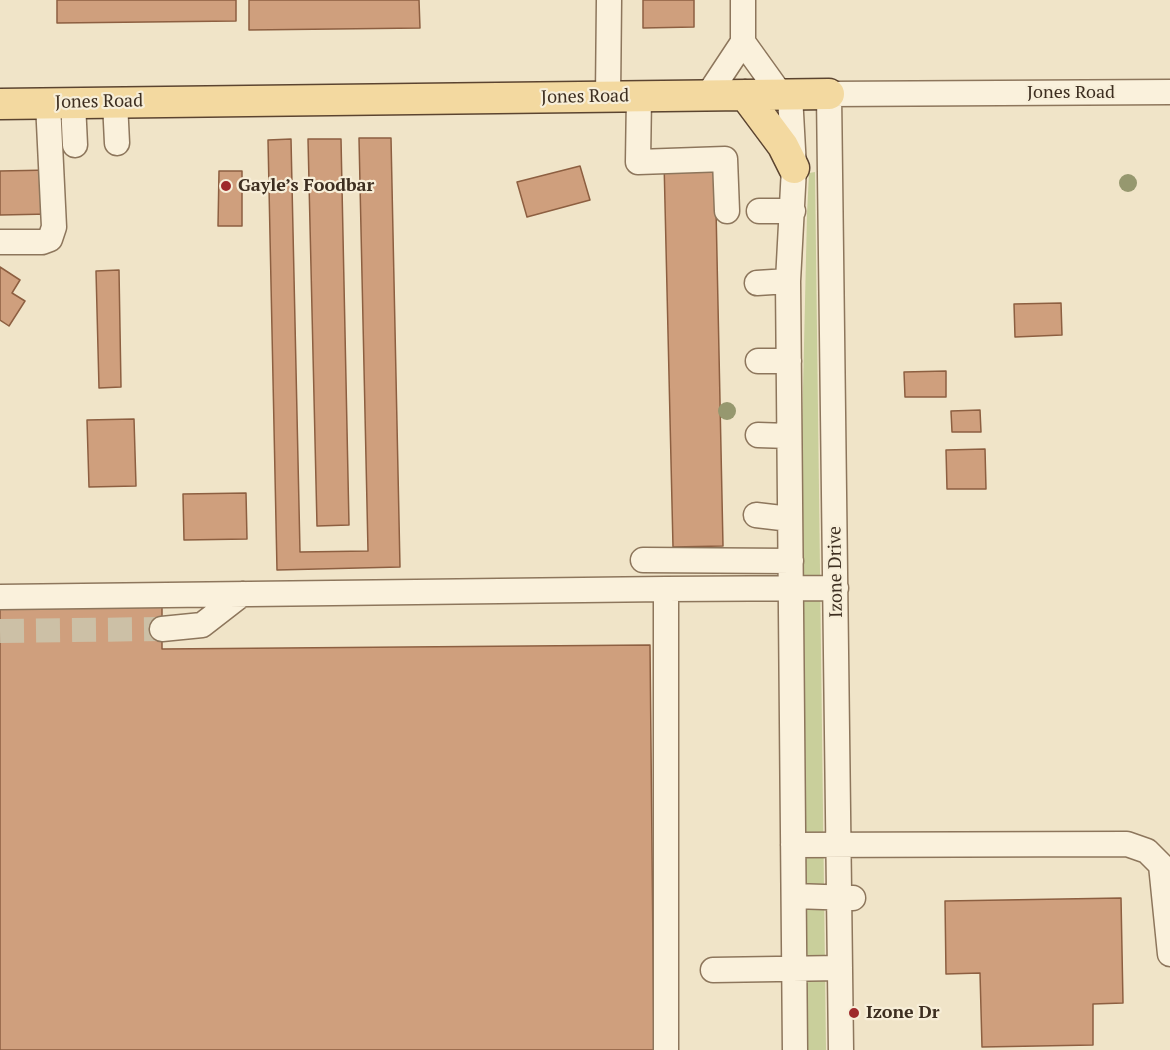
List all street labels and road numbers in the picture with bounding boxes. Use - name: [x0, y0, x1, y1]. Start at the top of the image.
- street label: Jones Road: [1027, 82, 1115, 104]
- street label: Jones Road: [541, 85, 629, 109]
- street label: Jones Road: [55, 90, 143, 114]
- street label: Izone Drive: [824, 526, 848, 618]

